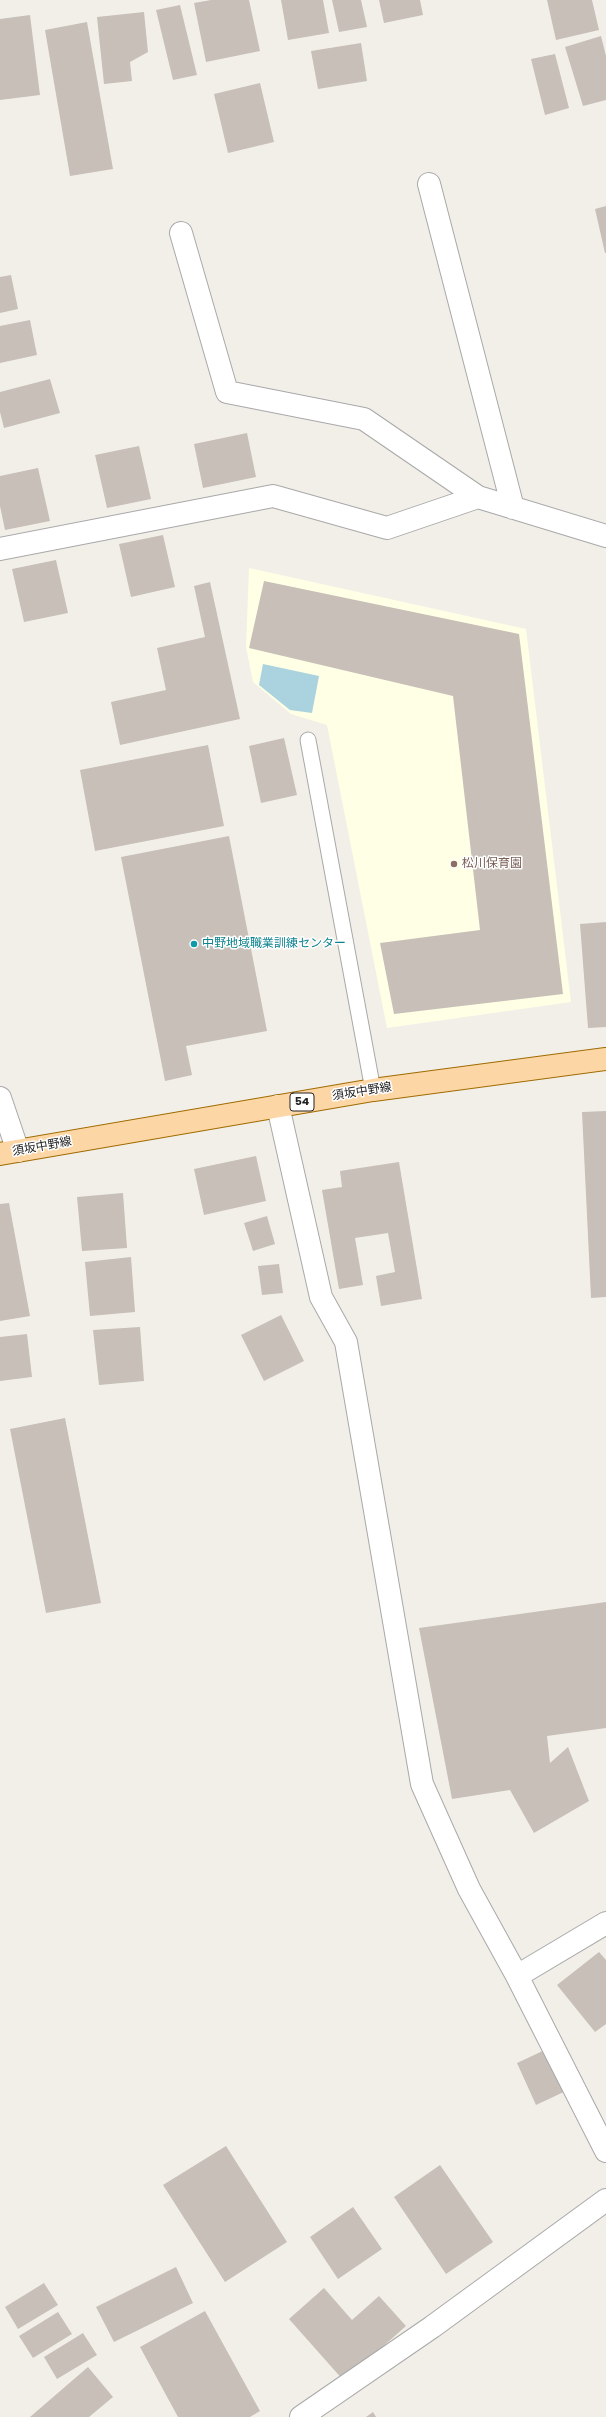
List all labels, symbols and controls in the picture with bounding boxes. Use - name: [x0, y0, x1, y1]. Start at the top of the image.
- place label: 松川保育園: [462, 857, 522, 871]
- marker: 松川保育園: [449, 859, 459, 869]
- place label: 中野地域職業訓練センター: [202, 937, 346, 951]
- marker: 中野地域職業訓練センター: [189, 939, 199, 949]
- street label: 須坂中野線: [331, 1080, 393, 1104]
- road number: 54: [290, 1093, 314, 1111]
- street label: 須坂中野線: [11, 1135, 73, 1159]

